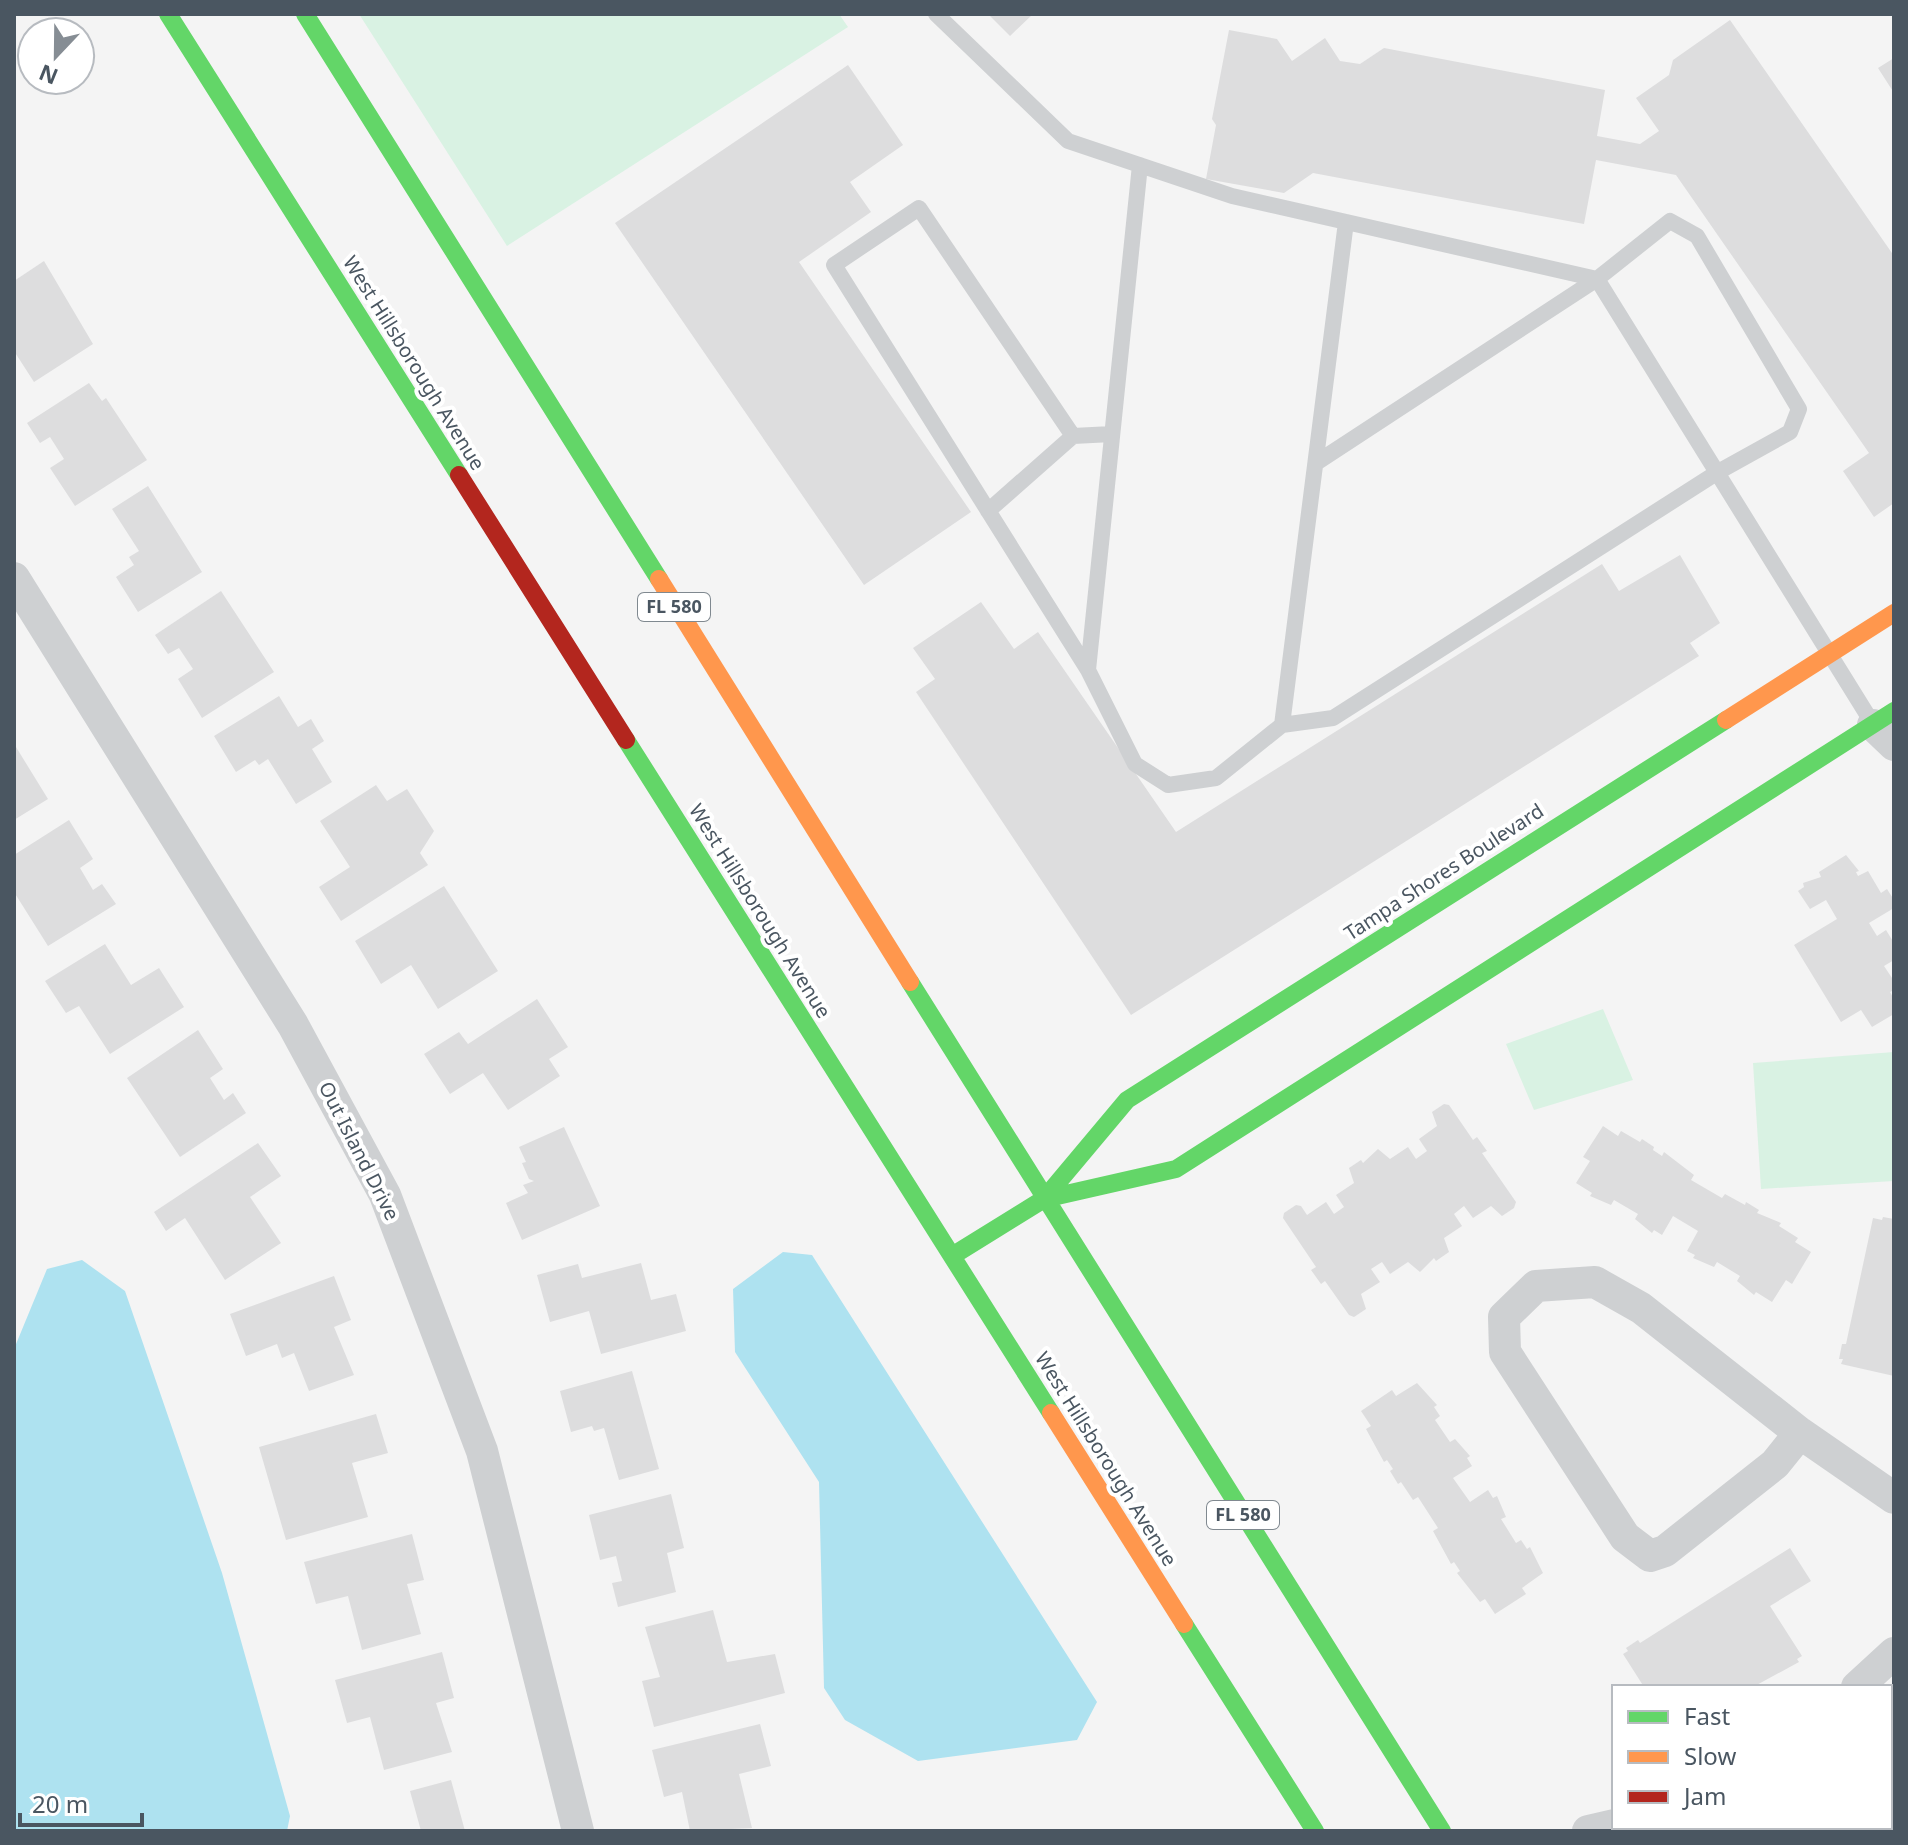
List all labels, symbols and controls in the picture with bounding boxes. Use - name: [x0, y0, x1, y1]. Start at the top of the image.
- north arrow: [16, 16, 96, 96]
- text: N: [34, 58, 62, 93]
- street label: West Hillsborough Avenue: [337, 250, 492, 475]
- road number: FL 580: [638, 593, 710, 621]
- street label: Tampa Shores Boulevard: [1339, 797, 1549, 946]
- street label: West Hillsborough Avenue: [683, 798, 838, 1023]
- street label: Out Island Drive: [313, 1077, 406, 1225]
- street label: West Hillsborough Avenue: [1029, 1346, 1184, 1571]
- road number: FL 580: [1207, 1501, 1279, 1529]
- legend: [1612, 1685, 1892, 1829]
- text: Fast: [1684, 1699, 1730, 1732]
- text: Slow: [1684, 1739, 1736, 1772]
- scale bar: [20, 1777, 142, 1827]
- text: Jam: [1682, 1779, 1726, 1812]
- text: 20 m: [32, 1787, 88, 1820]

